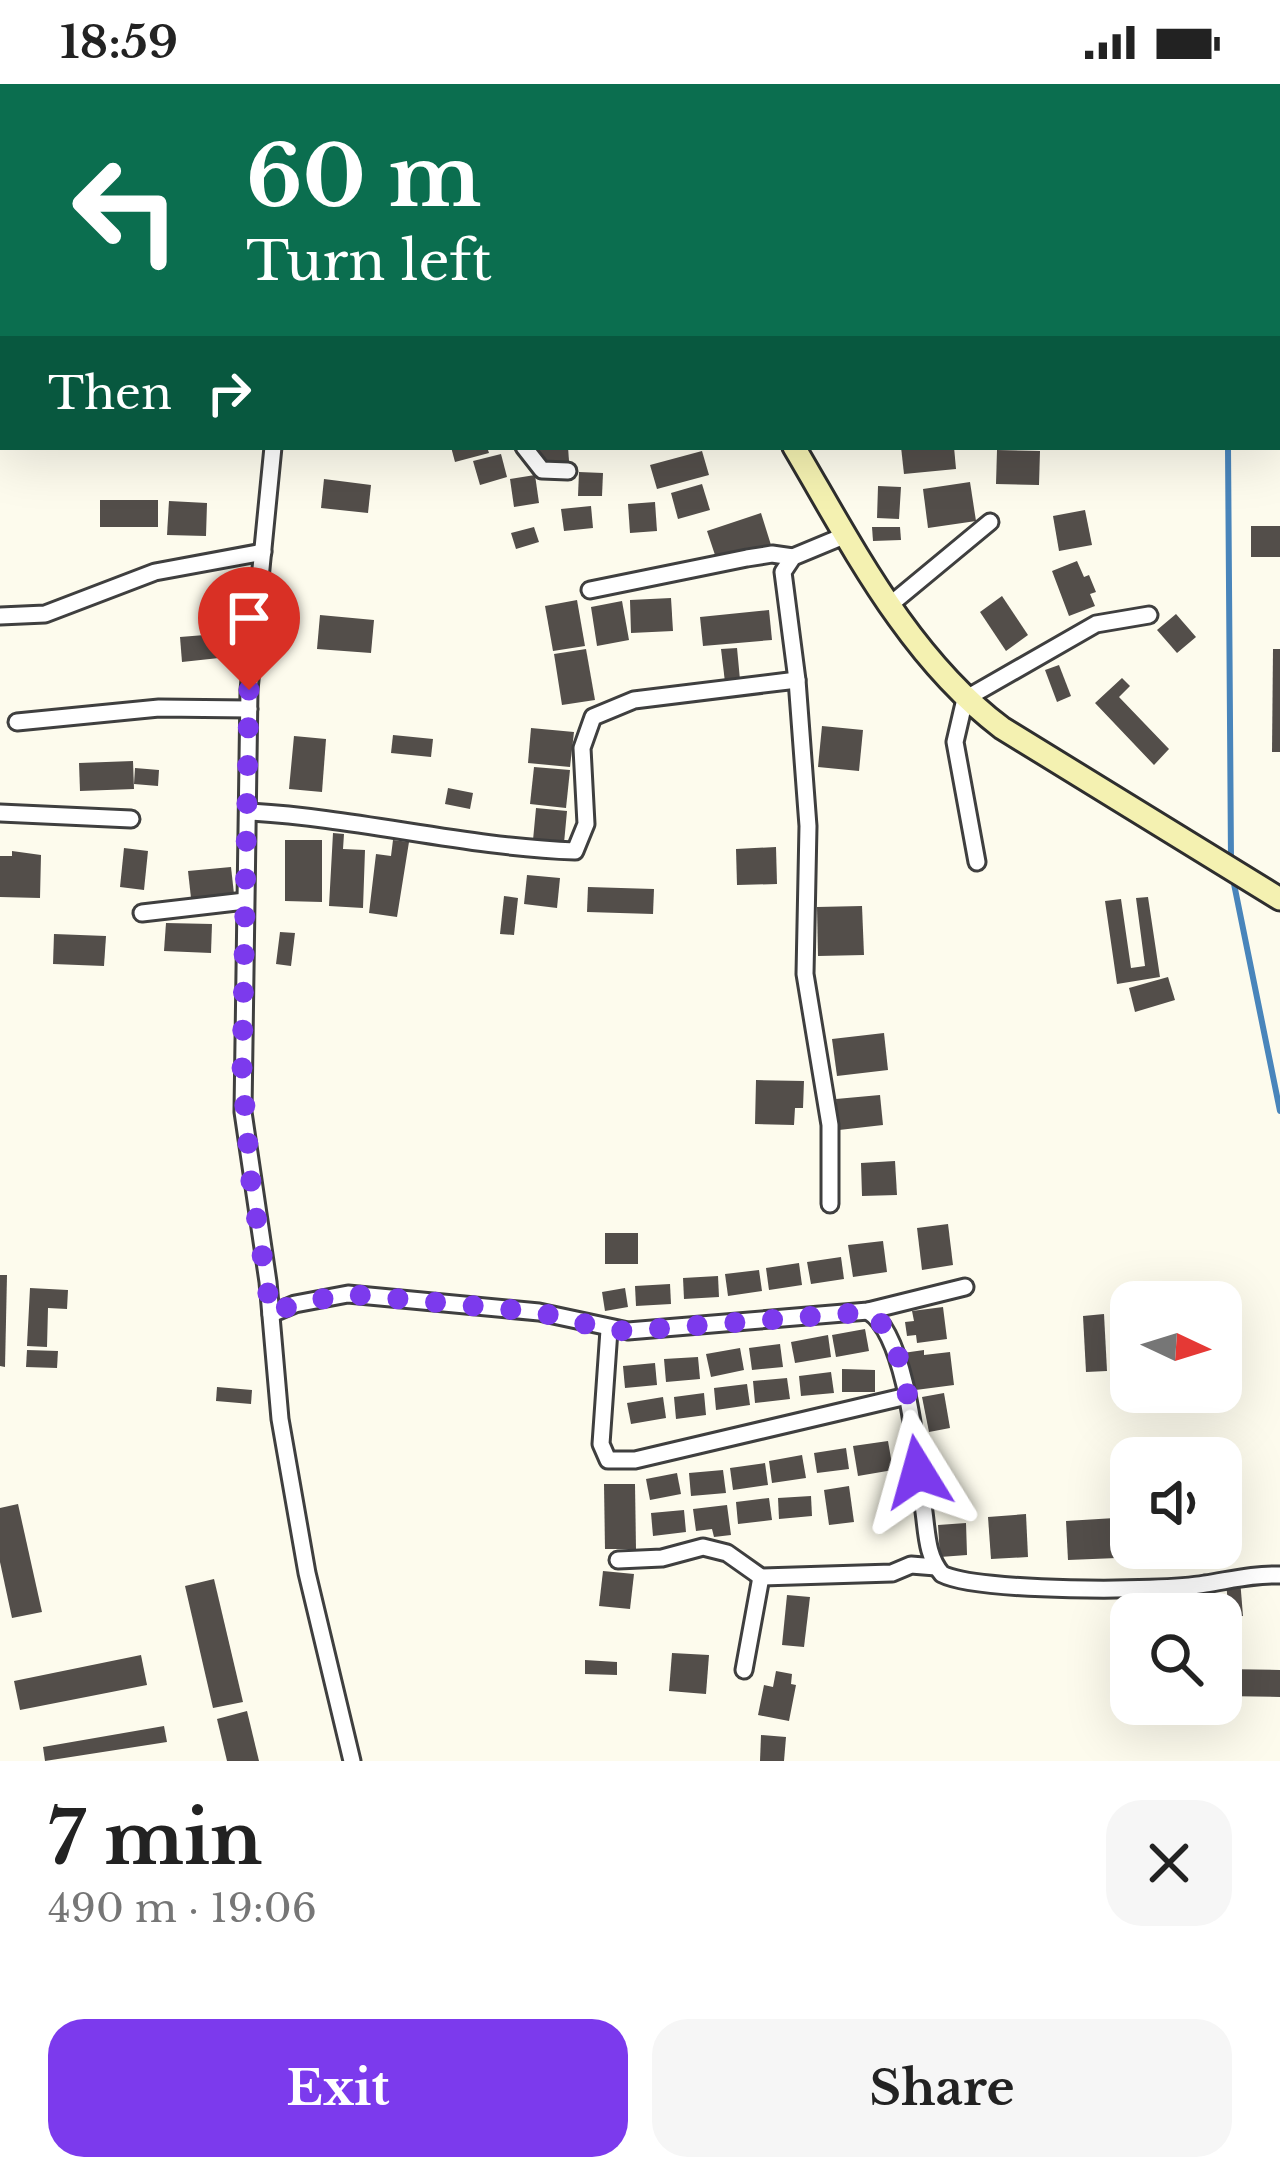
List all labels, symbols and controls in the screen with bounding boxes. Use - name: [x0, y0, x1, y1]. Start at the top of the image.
- text: 18:59: [60, 14, 178, 70]
- text: 60 m: [246, 125, 481, 229]
- icon: left: [48, 132, 204, 288]
- text: Turn left: [246, 228, 492, 295]
- icon: right: [196, 360, 262, 426]
- text: Then: [48, 365, 172, 421]
- pin: [198, 567, 300, 690]
- icon: arrive: [216, 585, 282, 651]
- north arrow: [1110, 1281, 1242, 1413]
- map controls: [1110, 1281, 1242, 1725]
- position arrow: [855, 1409, 981, 1535]
- button: sound: [1110, 1437, 1242, 1569]
- button: search: [1110, 1593, 1242, 1725]
- text: 7 min: [48, 1794, 262, 1883]
- button: close: [1106, 1800, 1232, 1926]
- text: 490 m · 19:06: [48, 1884, 317, 1933]
- button: Exit: [48, 2019, 628, 2157]
- button: Share: [652, 2019, 1232, 2157]

